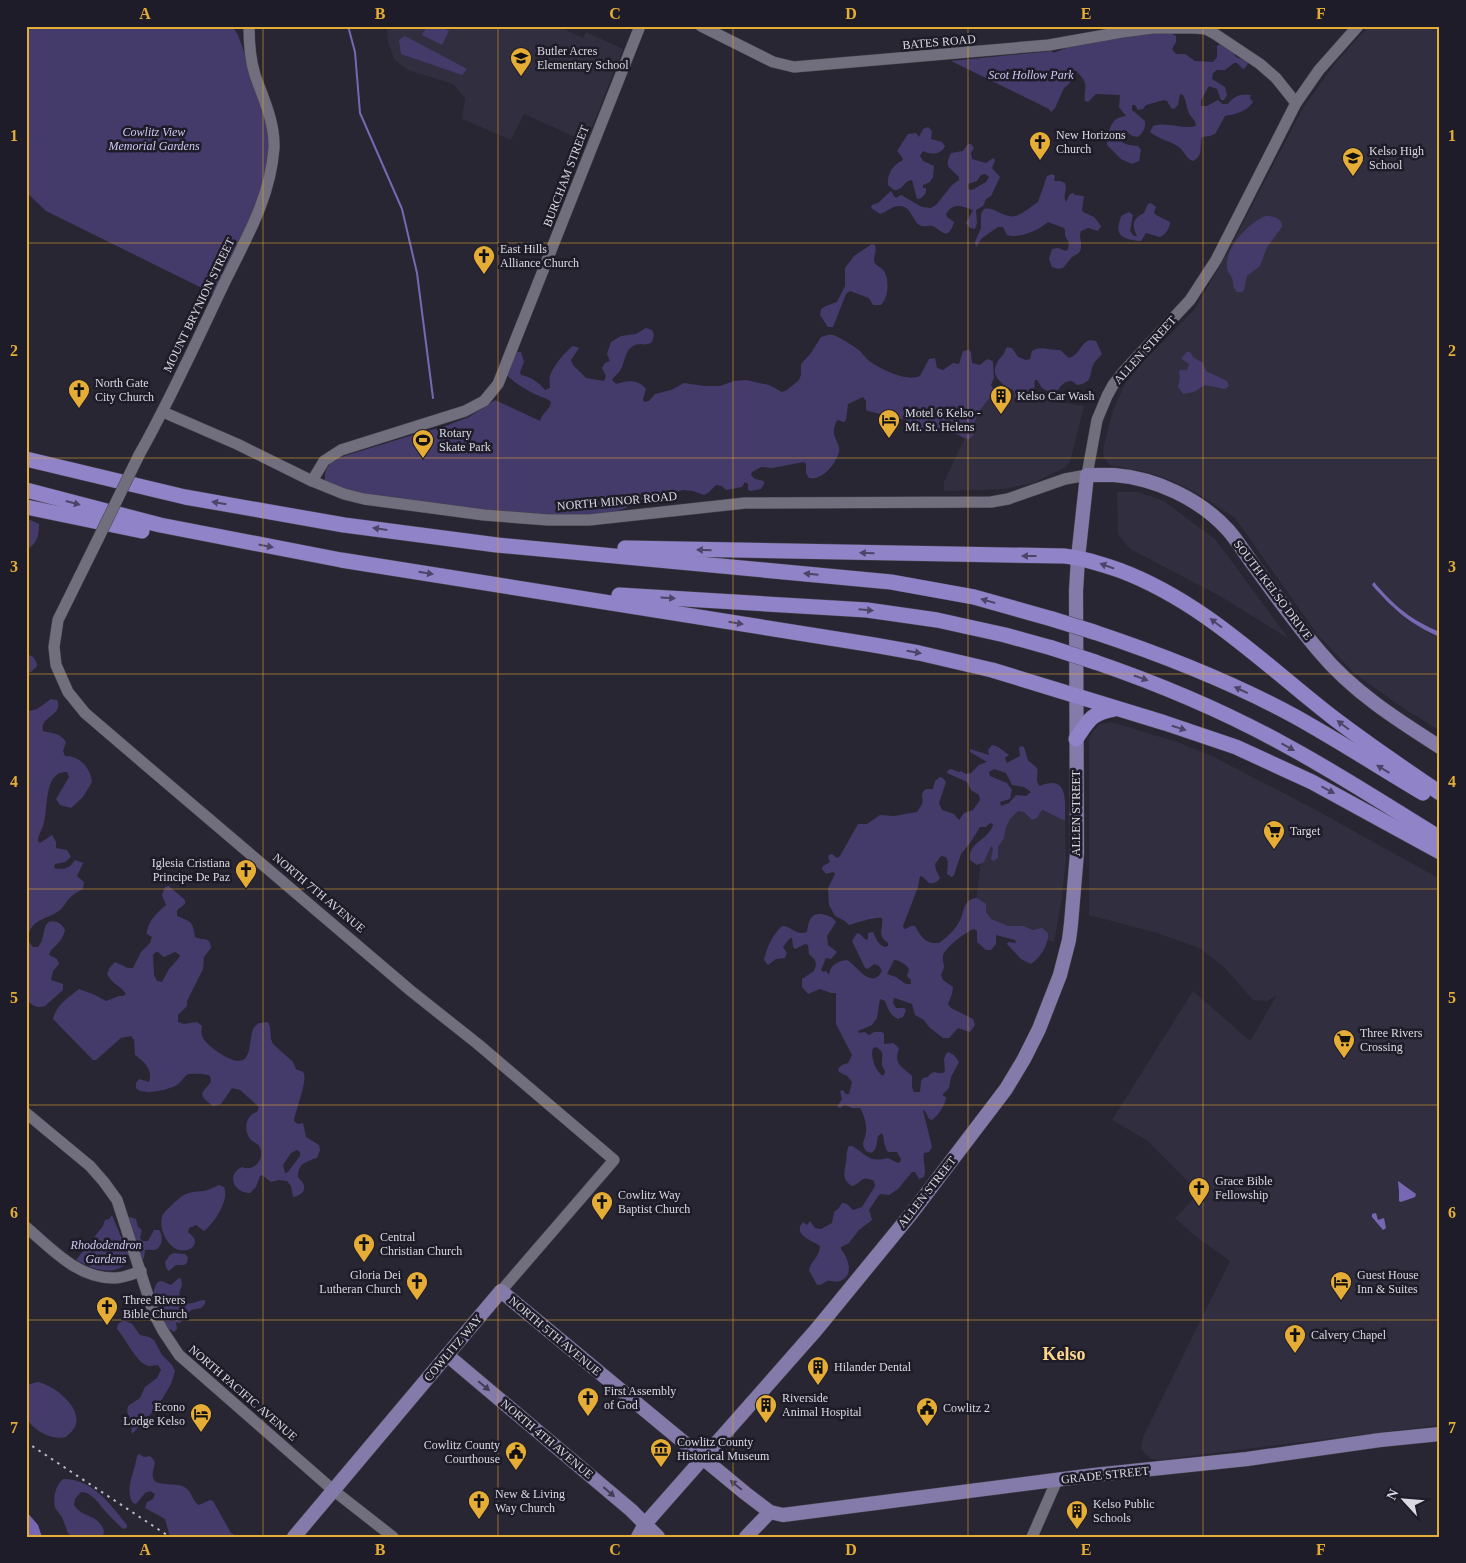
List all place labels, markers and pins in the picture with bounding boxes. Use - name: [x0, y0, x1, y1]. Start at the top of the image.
- place label: Butler Acres Elementary School: [537, 44, 629, 72]
- school or university icon: Butler Acres Elementary School: [509, 46, 533, 77]
- place label: New Horizons Church: [1056, 128, 1126, 156]
- church icon: New Horizons Church: [1028, 130, 1052, 161]
- place label: Kelso High School: [1369, 144, 1424, 172]
- school or university icon: Kelso High School: [1341, 146, 1365, 177]
- place label: East Hills Alliance Church: [500, 242, 579, 270]
- church icon: East Hills Alliance Church: [472, 244, 496, 275]
- place label: North Gate City Church: [95, 376, 154, 404]
- church icon: North Gate City Church: [67, 378, 91, 409]
- building icon: Kelso Car Wash: [989, 384, 1013, 415]
- place label: Kelso Car Wash: [1017, 389, 1094, 403]
- place label: Motel 6 Kelso - Mt. St. Helens: [905, 406, 981, 434]
- hotel icon: Motel 6 Kelso - Mt. St. Helens: [877, 408, 901, 439]
- place label: Rotary Skate Park: [439, 426, 491, 454]
- sports icon: Rotary Skate Park: [411, 428, 435, 459]
- supermarket icon: Target: [1262, 819, 1286, 850]
- place label: Target: [1290, 824, 1321, 838]
- place label: Iglesia Cristiana Principe De Paz: [152, 856, 231, 884]
- church icon: Iglesia Cristiana Principe De Paz: [234, 858, 258, 889]
- place label: Three Rivers Crossing: [1360, 1026, 1423, 1054]
- supermarket icon: Three Rivers Crossing: [1332, 1028, 1356, 1059]
- place label: Grace Bible Fellowship: [1215, 1174, 1273, 1202]
- church icon: Grace Bible Fellowship: [1187, 1176, 1211, 1207]
- place label: Cowlitz Way Baptist Church: [618, 1188, 690, 1216]
- church icon: Cowlitz Way Baptist Church: [590, 1190, 614, 1221]
- place label: Central Christian Church: [380, 1230, 462, 1258]
- church icon: Central Christian Church: [352, 1232, 376, 1263]
- place label: Gloria Dei Lutheran Church: [319, 1268, 402, 1296]
- place label: Guest House Inn & Suites: [1357, 1268, 1419, 1296]
- church icon: Gloria Dei Lutheran Church: [405, 1270, 429, 1301]
- hotel icon: Guest House Inn & Suites: [1329, 1270, 1353, 1301]
- place label: Three Rivers Bible Church: [123, 1293, 187, 1321]
- church icon: Three Rivers Bible Church: [95, 1295, 119, 1326]
- church icon: Calvery Chapel: [1283, 1323, 1307, 1354]
- place label: Calvery Chapel: [1311, 1328, 1387, 1342]
- building icon: Hilander Dental: [806, 1355, 830, 1386]
- place label: Hilander Dental: [834, 1360, 912, 1374]
- place label: First Assembly of God: [604, 1384, 676, 1412]
- church icon: First Assembly of God: [576, 1386, 600, 1417]
- place label: Riverside Animal Hospital: [782, 1391, 862, 1419]
- building icon: Riverside Animal Hospital: [754, 1393, 778, 1424]
- public building icon: Cowlitz 2: [915, 1396, 939, 1427]
- place label: Econo Lodge Kelso: [123, 1400, 185, 1428]
- place label: Cowlitz 2: [943, 1401, 990, 1415]
- hotel icon: Econo Lodge Kelso: [189, 1402, 213, 1433]
- place label: Cowlitz County Historical Museum: [677, 1435, 770, 1463]
- museum icon: Cowlitz County Historical Museum: [649, 1437, 673, 1468]
- place label: Cowlitz County Courthouse: [424, 1438, 500, 1466]
- public building icon: Cowlitz County Courthouse: [504, 1440, 528, 1471]
- place label: New & Living Way Church: [495, 1487, 565, 1515]
- church icon: New & Living Way Church: [467, 1489, 491, 1520]
- place label: Kelso Public Schools: [1093, 1497, 1155, 1525]
- building icon: Kelso Public Schools: [1065, 1499, 1089, 1530]

